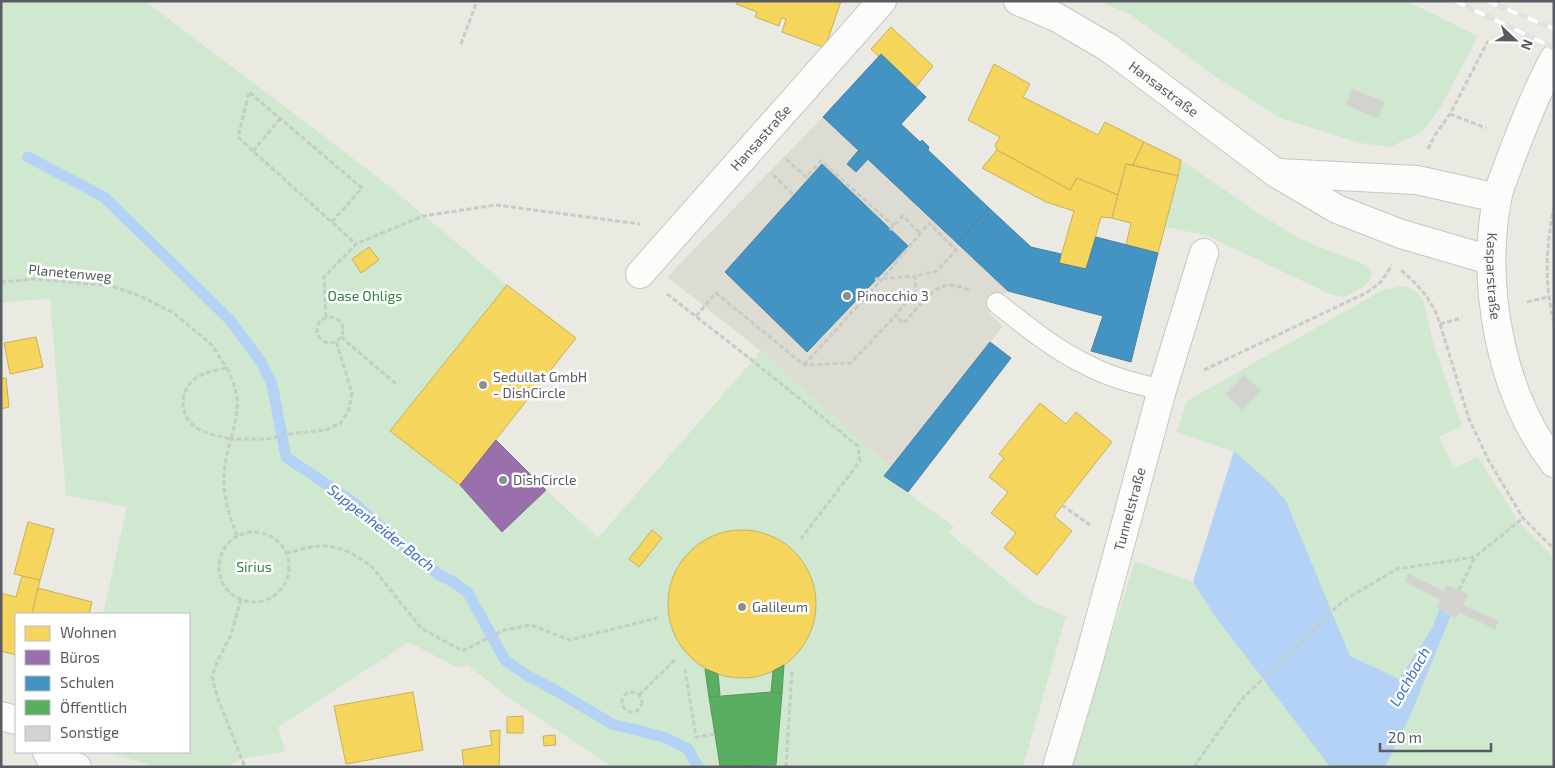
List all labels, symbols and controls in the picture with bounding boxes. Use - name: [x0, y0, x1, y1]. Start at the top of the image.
- north arrow: [1490, 15, 1540, 65]
- text: N: [1518, 37, 1537, 53]
- street label: Hansastraße: [1126, 57, 1202, 120]
- street label: Hansastraße: [727, 101, 794, 174]
- street label: Kasparstraße: [1484, 232, 1505, 321]
- street label: Planetenweg: [28, 260, 113, 285]
- park label: Oase Ohligs: [328, 287, 402, 304]
- place label: Pinocchio 3: [857, 287, 929, 304]
- marker: Pinocchio 3: [841, 290, 853, 302]
- place label: Sedullat GmbH - DishCircle: [493, 368, 587, 401]
- marker: Sedullat GmbH - DishCircle: [477, 379, 489, 391]
- street label: Tunnelstraße: [1110, 465, 1149, 552]
- place label: DishCircle: [513, 471, 576, 488]
- marker: DishCircle: [497, 474, 509, 486]
- water label: Suppenheider Bach: [325, 480, 439, 575]
- park label: Sirius: [236, 558, 272, 575]
- place label: Galileum: [752, 598, 808, 615]
- marker: Galileum: [736, 601, 748, 613]
- legend: [15, 613, 190, 753]
- text: Wohnen: [60, 623, 117, 641]
- water label: Lochbach: [1385, 644, 1433, 709]
- text: Büros: [60, 648, 100, 666]
- text: Schulen: [60, 673, 114, 691]
- text: Öffentlich: [60, 698, 127, 716]
- scale bar: [1380, 720, 1491, 752]
- text: Sonstige: [60, 723, 119, 741]
- text: 20 m: [1388, 728, 1422, 746]

